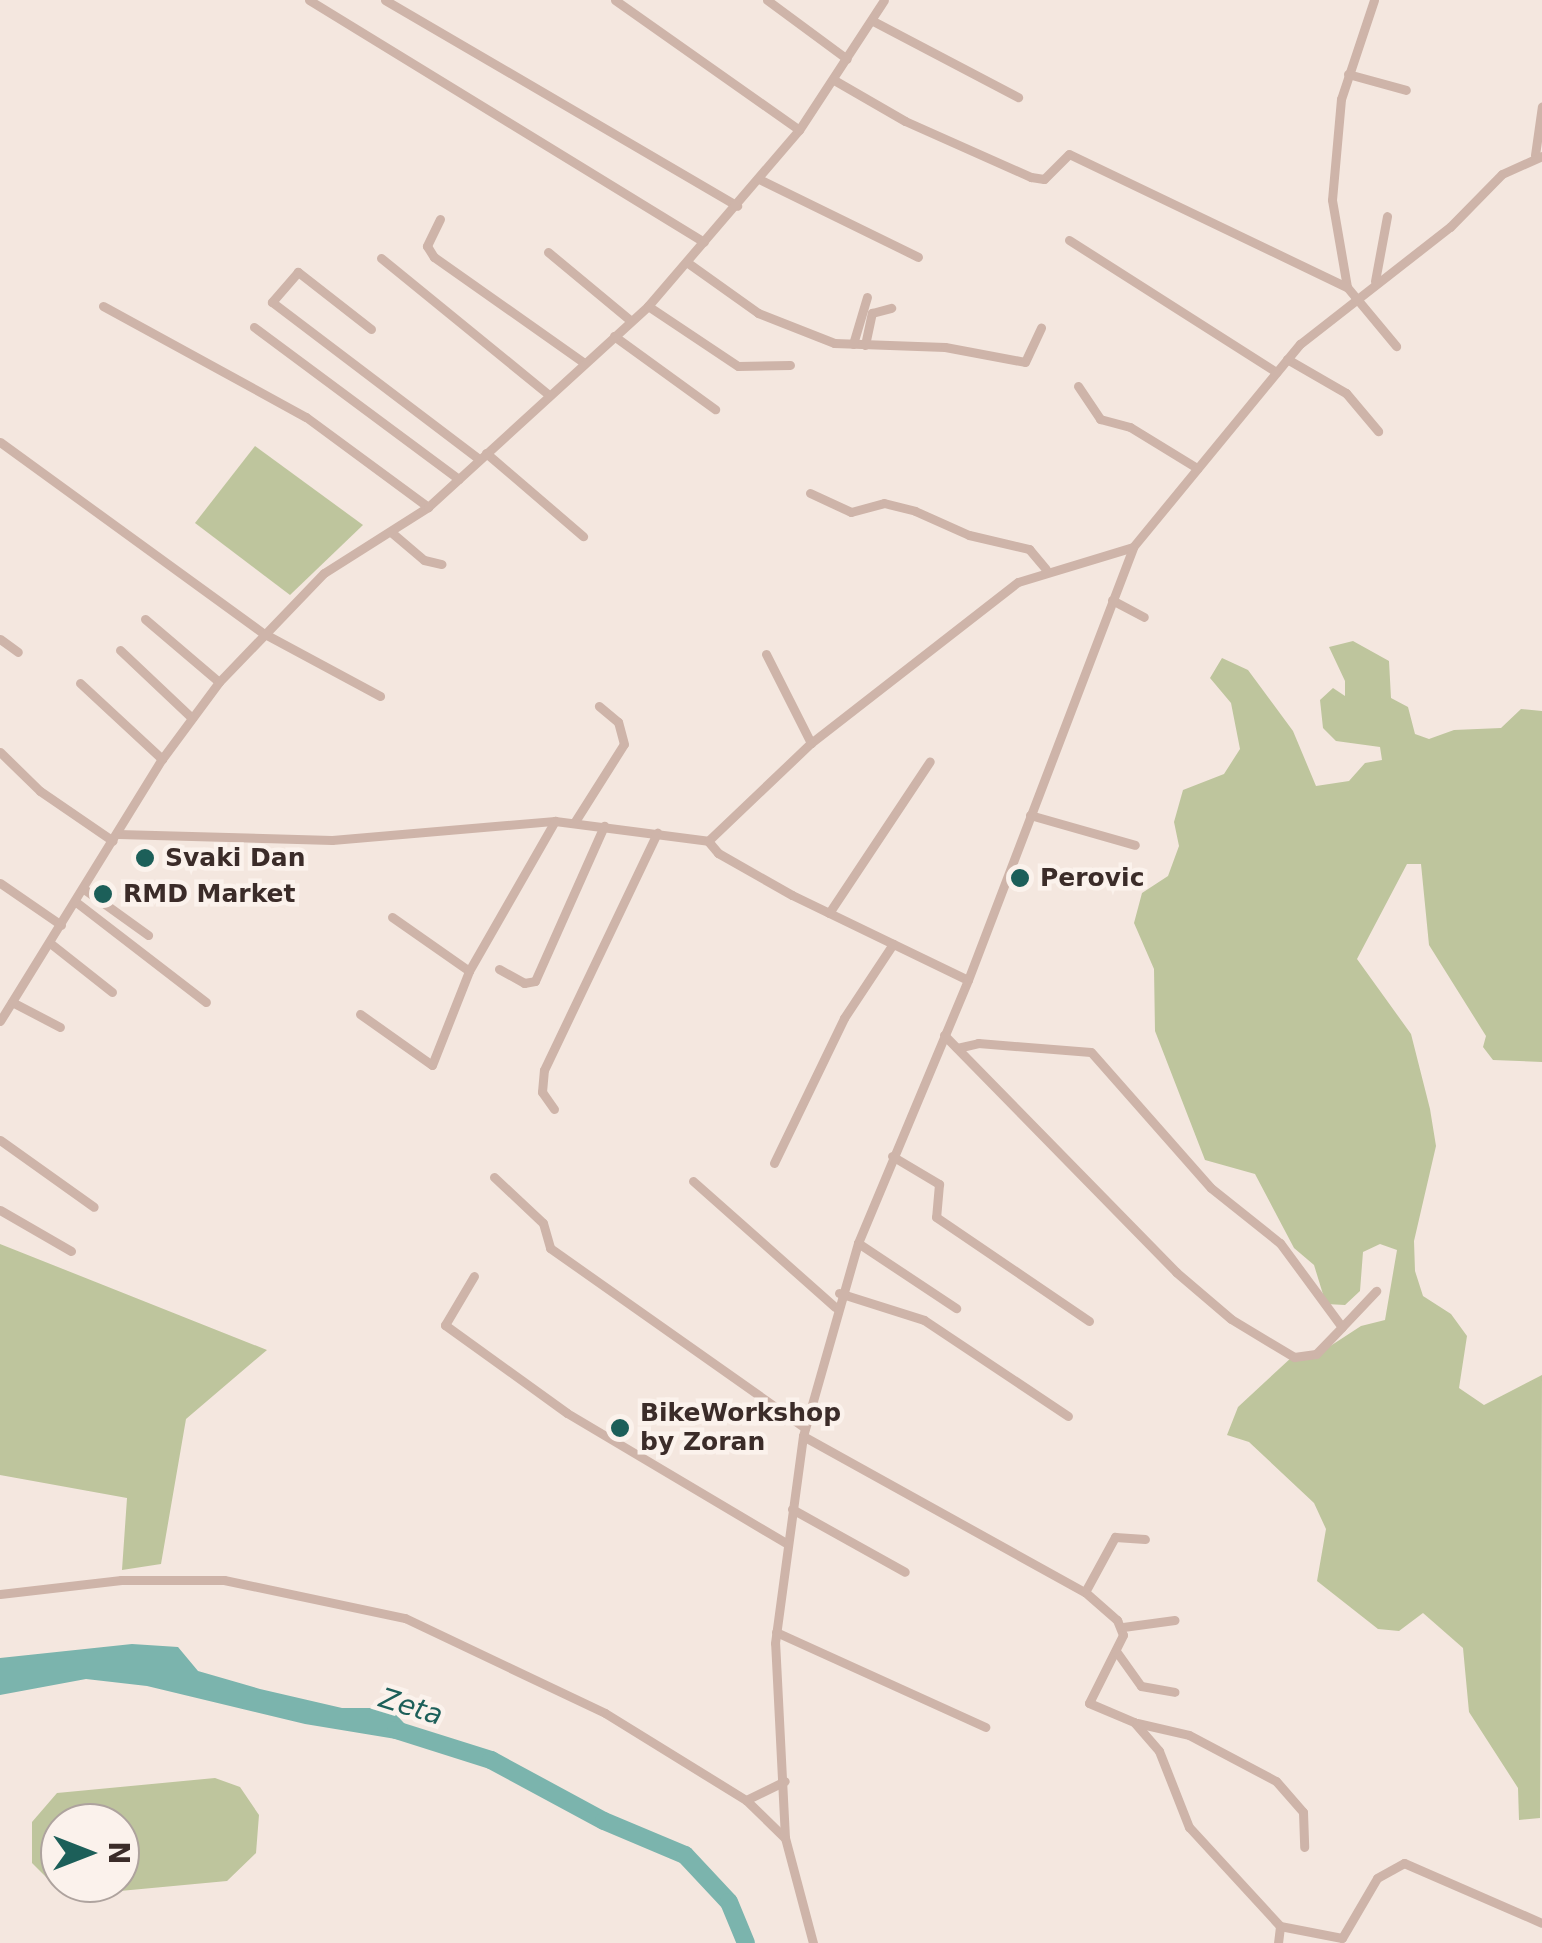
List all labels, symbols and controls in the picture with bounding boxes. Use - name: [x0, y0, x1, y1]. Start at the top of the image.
- place label: Svaki Dan: [165, 843, 305, 873]
- marker: Svaki Dan: [134, 847, 156, 869]
- place label: Perovic: [1040, 863, 1144, 893]
- marker: Perovic: [1009, 867, 1031, 889]
- place label: RMD Market: [123, 879, 296, 909]
- marker: RMD Market: [92, 883, 114, 905]
- place label: BikeWorkshop by Zoran: [640, 1399, 841, 1458]
- marker: BikeWorkshop by Zoran: [609, 1417, 631, 1439]
- water label: Zeta: [375, 1681, 447, 1733]
- north arrow: [40, 1803, 140, 1903]
- text: N: [102, 1841, 135, 1865]

